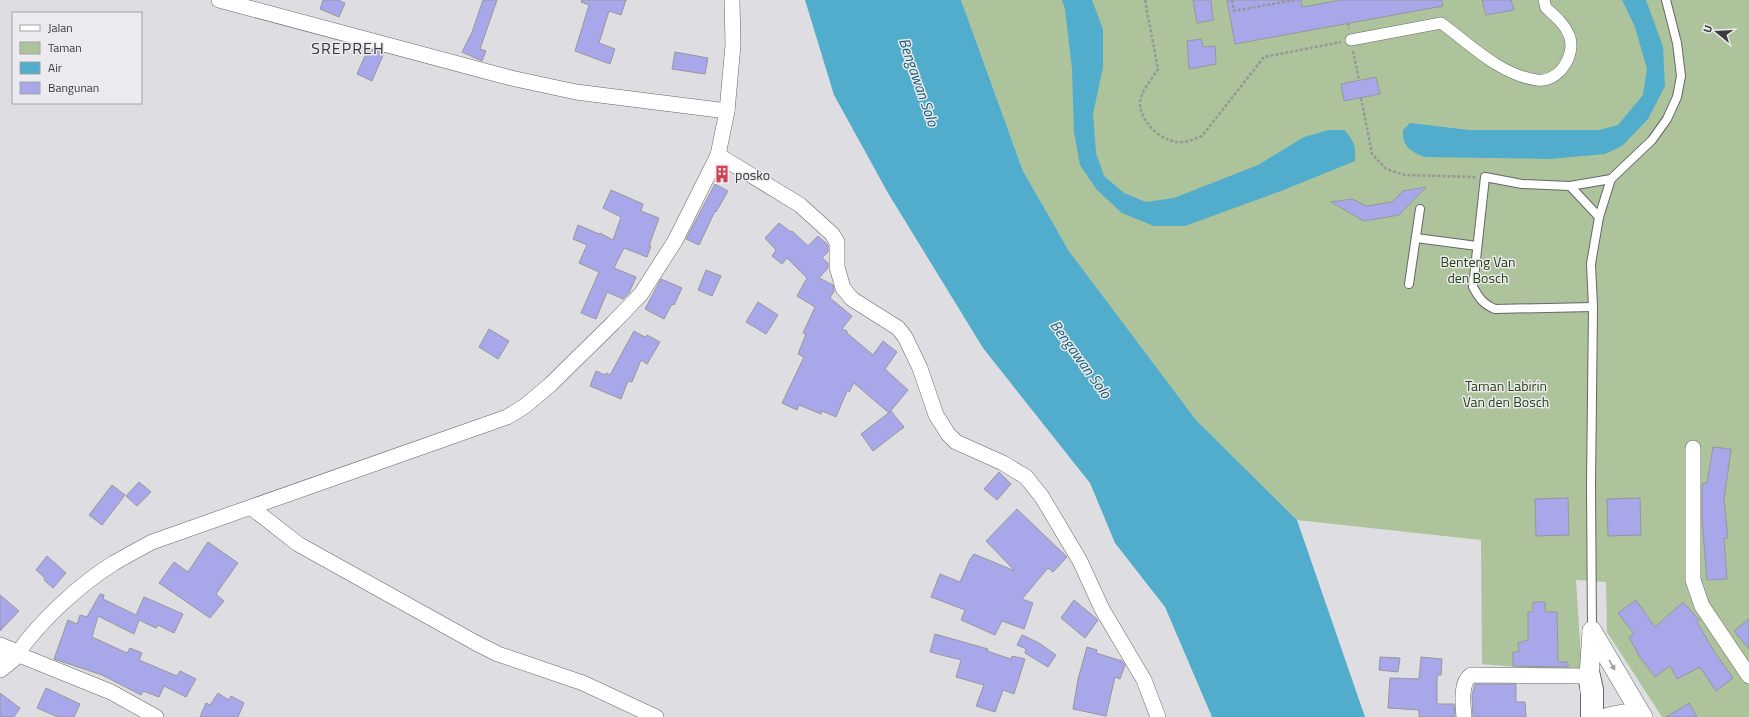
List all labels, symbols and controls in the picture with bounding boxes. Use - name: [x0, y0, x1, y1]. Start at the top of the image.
- legend: [12, 12, 142, 104]
- north arrow: [1697, 12, 1737, 52]
- text: Jalan: [48, 18, 73, 37]
- text: U: [1699, 23, 1716, 35]
- water label: Bengawan Solo: [893, 35, 945, 130]
- district label: SREPREH: [311, 36, 385, 60]
- text: Taman: [48, 38, 82, 57]
- text: Air: [48, 58, 62, 77]
- text: Bangunan: [48, 78, 99, 97]
- building icon: posko: [712, 164, 732, 184]
- place label: posko: [735, 164, 770, 185]
- park label: Benteng Van den Bosch: [1440, 251, 1516, 288]
- water label: Bengawan Solo: [1045, 315, 1118, 404]
- park label: Taman Labirin Van den Bosch: [1463, 375, 1549, 412]
- one-way arrow: [1608, 659, 1615, 671]

